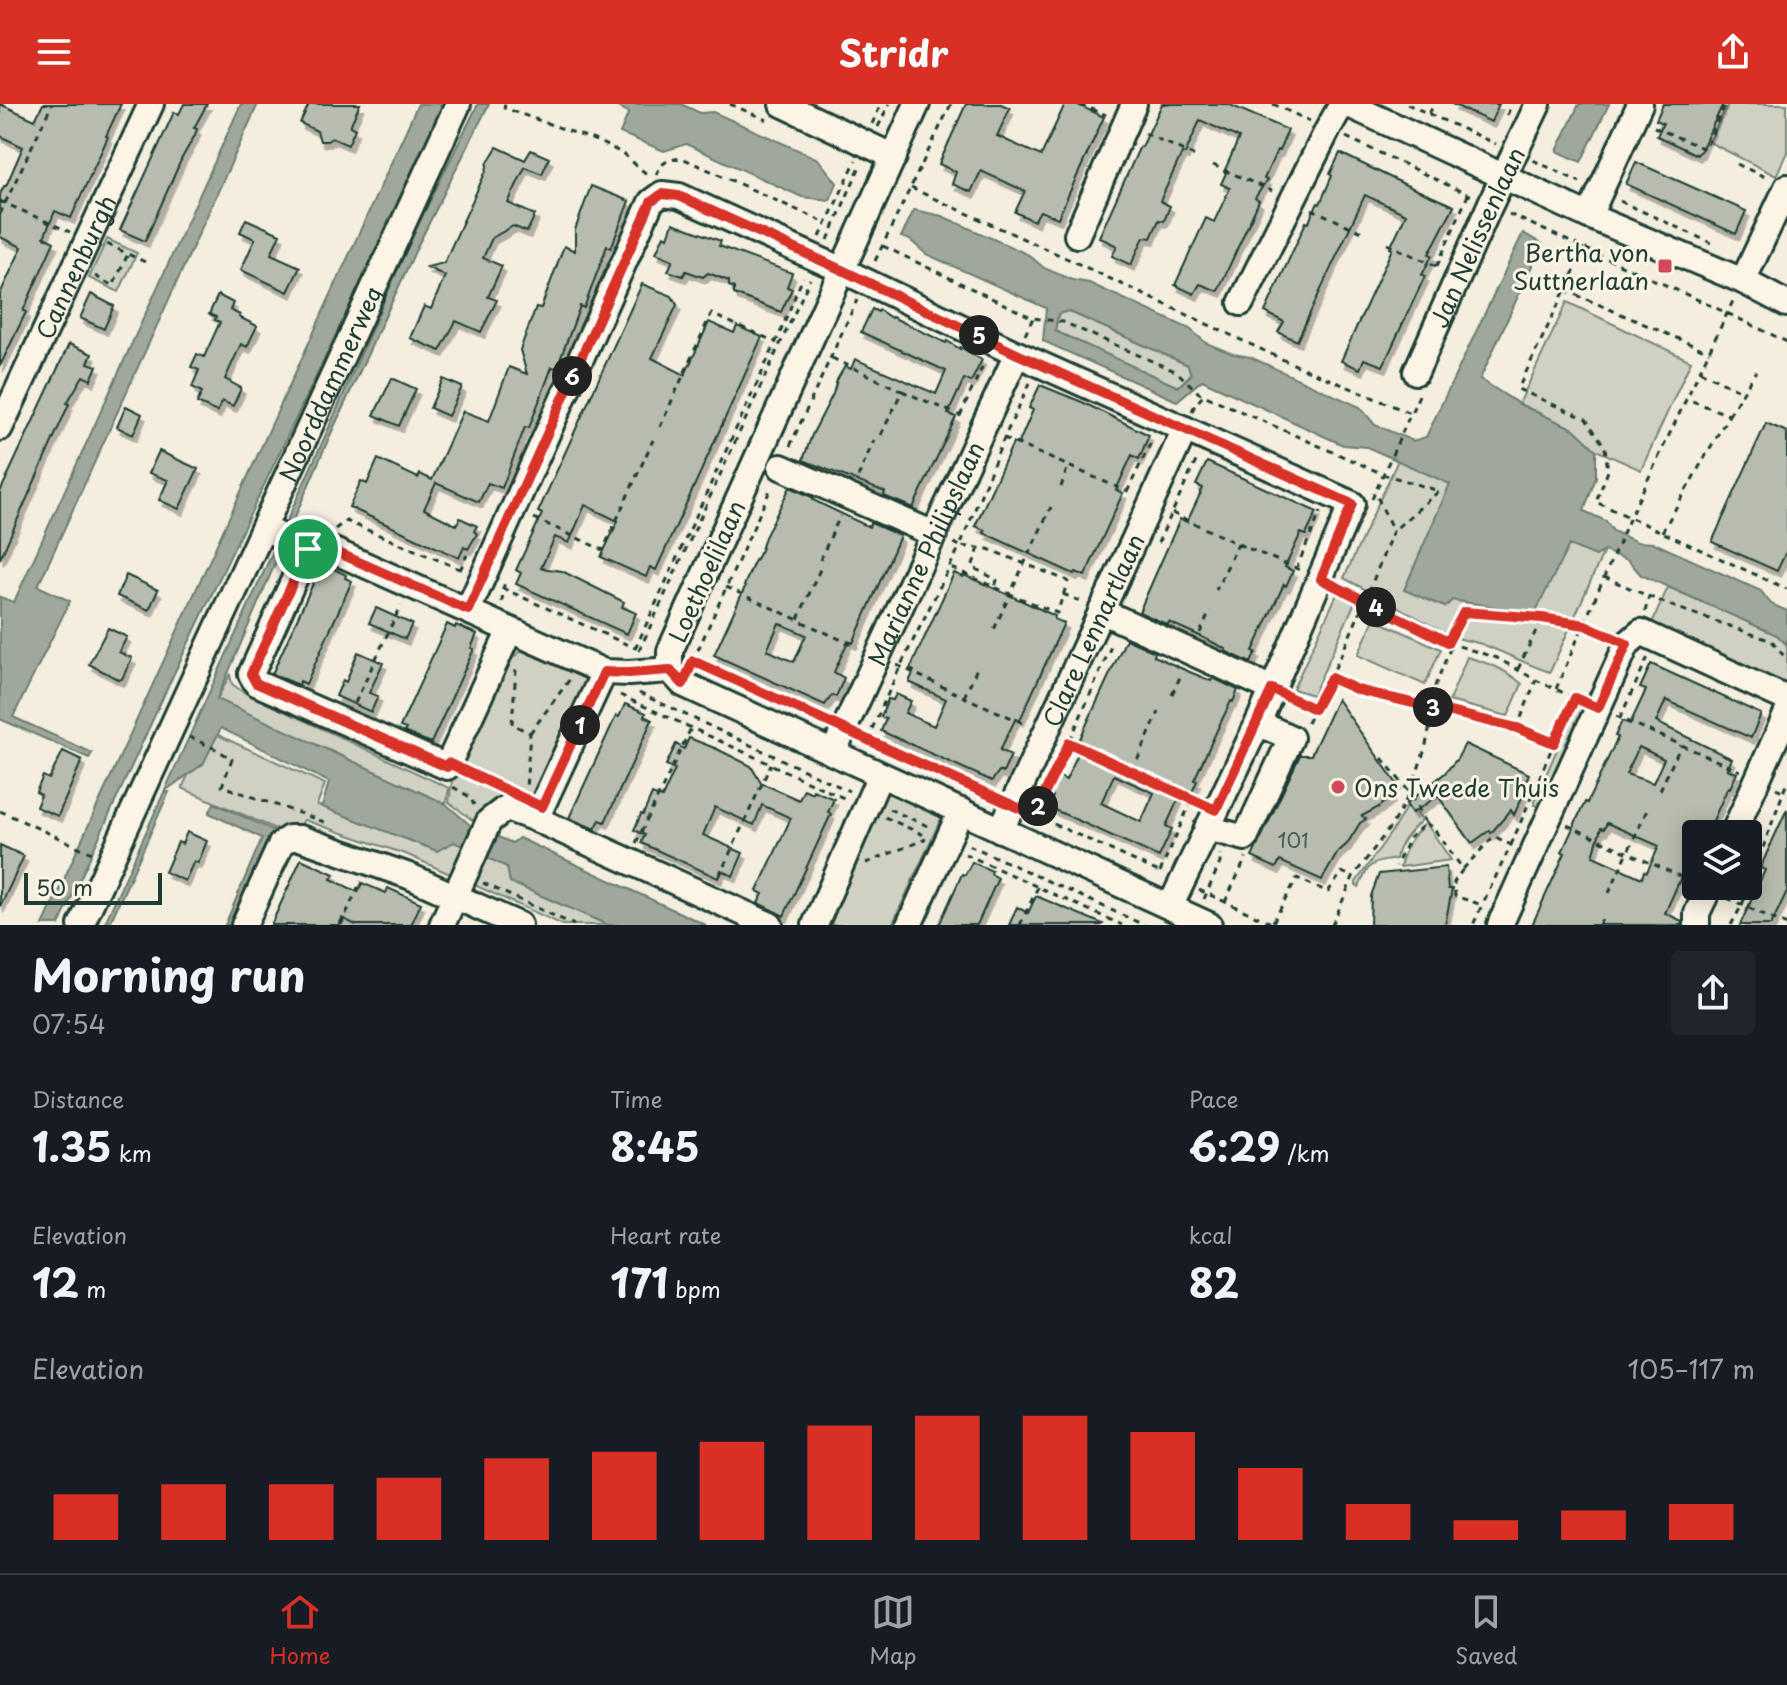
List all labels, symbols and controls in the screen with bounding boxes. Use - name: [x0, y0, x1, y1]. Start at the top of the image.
- text: Stridr: [839, 25, 948, 79]
- icon: menu: [32, 30, 76, 74]
- icon: share: [1711, 30, 1755, 74]
- street label: Jan Nelissenlaan: [1420, 141, 1533, 333]
- street label: Cannenburgh: [26, 188, 124, 345]
- place label: Bertha von Suttnerlaan: [1513, 234, 1649, 298]
- marker: Bertha von Suttnerlaan: [1656, 257, 1674, 275]
- street label: Noorddammerweg: [269, 280, 390, 487]
- pin: 5: [959, 315, 999, 355]
- text: 5: [972, 318, 986, 351]
- pin: 6: [552, 356, 592, 396]
- text: 6: [564, 359, 580, 392]
- street label: Marianne Philipslaan: [858, 435, 992, 671]
- street label: Loethoelilaan: [659, 494, 753, 648]
- pin: [274, 515, 342, 583]
- icon: arrive: [286, 527, 330, 571]
- street label: Clare Lennartlaan: [1033, 527, 1153, 733]
- pin: 4: [1356, 587, 1396, 627]
- text: 4: [1369, 590, 1383, 623]
- pin: 3: [1413, 687, 1453, 727]
- text: 3: [1426, 690, 1440, 723]
- pin: 1: [560, 705, 600, 745]
- text: 1: [575, 708, 585, 741]
- place label: Ons Tweede Thuis: [1354, 769, 1559, 805]
- marker: Ons Tweede Thuis: [1329, 778, 1347, 796]
- pin: 2: [1018, 786, 1058, 826]
- text: 2: [1030, 789, 1046, 822]
- map controls: [1682, 820, 1762, 900]
- button: layers: [1682, 820, 1762, 900]
- house number: 101: [1277, 825, 1309, 855]
- scale bar: [24, 869, 162, 905]
- text: 50 m: [36, 870, 93, 903]
- text: Morning run: [32, 941, 306, 1007]
- button: share: [1671, 951, 1755, 1035]
- text: 07:54: [32, 1004, 106, 1043]
- text: Distance: [32, 1082, 124, 1115]
- text: Time: [610, 1082, 662, 1115]
- text: Pace: [1189, 1082, 1238, 1115]
- text: 1.35: [32, 1115, 112, 1176]
- text: 8:45: [610, 1115, 700, 1176]
- text: 6:29: [1189, 1115, 1280, 1176]
- text: km: [112, 1136, 152, 1169]
- text: /km: [1280, 1136, 1330, 1169]
- text: Elevation: [32, 1218, 127, 1251]
- text: Heart rate: [610, 1218, 721, 1251]
- text: kcal: [1189, 1218, 1233, 1251]
- text: 12: [32, 1251, 79, 1312]
- text: 171: [610, 1251, 668, 1312]
- text: 82: [1189, 1251, 1239, 1312]
- text: m: [79, 1272, 106, 1305]
- text: bpm: [668, 1272, 721, 1305]
- text: Elevation: [32, 1349, 144, 1388]
- text: 105–117 m: [1628, 1349, 1755, 1388]
- tab: Home: [269, 1590, 331, 1671]
- tab: Map: [869, 1590, 916, 1671]
- tab: Saved: [1455, 1590, 1518, 1671]

